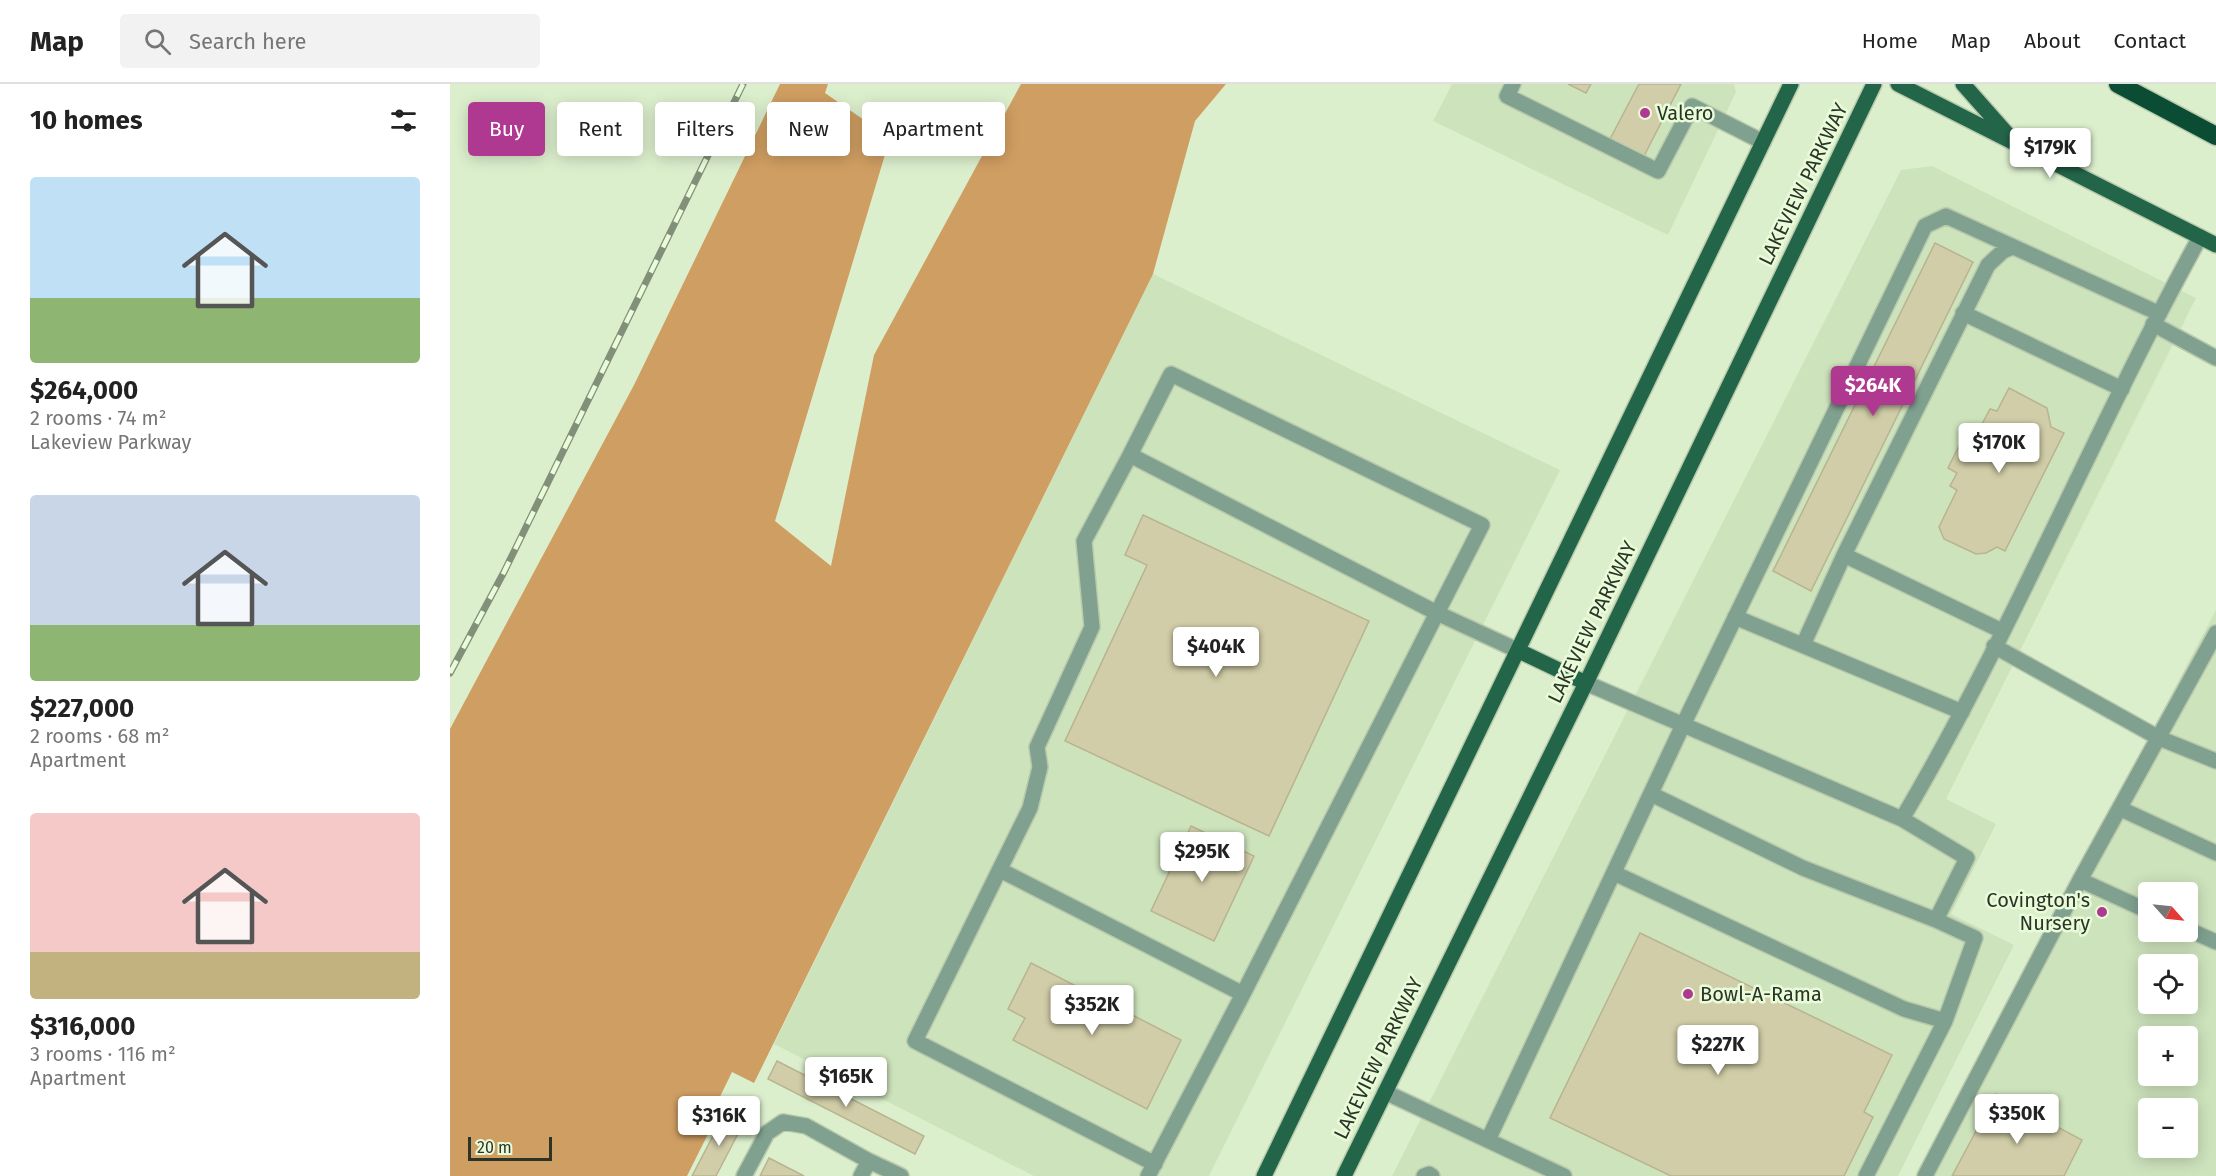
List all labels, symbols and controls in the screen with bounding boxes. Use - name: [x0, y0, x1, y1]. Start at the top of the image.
- search box: [120, 14, 540, 68]
- text: Map: [30, 25, 84, 58]
- icon: search: [141, 25, 174, 58]
- text: Search here: [189, 28, 307, 55]
- text: Home: [1862, 28, 1918, 54]
- text: Map: [1951, 28, 1991, 54]
- text: About: [2024, 28, 2081, 54]
- text: Contact: [2114, 28, 2186, 54]
- street label: LAKEVIEW PARKWAY: [1753, 99, 1853, 269]
- place label: Valero: [1657, 101, 1713, 125]
- chip: Buy: [468, 102, 545, 156]
- chip: Rent: [557, 102, 643, 156]
- chip: Filters: [655, 102, 755, 156]
- chip: New: [767, 102, 850, 156]
- chip: Apartment: [862, 102, 1005, 156]
- icon: filters: [387, 104, 420, 137]
- text: 10 homes: [30, 105, 143, 136]
- marker: Valero: [1638, 106, 1652, 120]
- pin: $179K: [2008, 128, 2092, 179]
- text: $179K: [2024, 135, 2076, 159]
- icon: home: [171, 216, 279, 324]
- pin: $264K: [1831, 366, 1915, 417]
- text: $264K: [1845, 373, 1901, 397]
- text: $264,000: [30, 375, 138, 406]
- text: 2 rooms · 74 m²: [30, 406, 167, 430]
- pin: $170K: [1957, 423, 2041, 474]
- text: Lakeview Parkway: [30, 430, 191, 454]
- text: $170K: [1972, 430, 2026, 454]
- icon: home: [171, 534, 279, 642]
- street label: LAKEVIEW PARKWAY: [1542, 537, 1642, 707]
- pin: $404K: [1174, 627, 1258, 678]
- text: $404K: [1187, 634, 1245, 658]
- text: $227,000: [30, 693, 134, 724]
- text: 2 rooms · 68 m²: [30, 724, 170, 748]
- text: Apartment: [30, 748, 126, 772]
- pin: $295K: [1160, 832, 1244, 883]
- text: $295K: [1174, 839, 1230, 863]
- icon: home: [171, 852, 279, 960]
- north arrow: [2138, 882, 2198, 942]
- map controls: [2138, 882, 2198, 1158]
- place label: Covington's Nursery: [1986, 888, 2090, 935]
- marker: Covington's Nursery: [2095, 905, 2109, 919]
- button: locate: [2138, 954, 2198, 1014]
- street label: LAKEVIEW PARKWAY: [1328, 973, 1428, 1143]
- place label: Bowl-A-Rama: [1700, 982, 1822, 1006]
- pin: $352K: [1050, 985, 1134, 1036]
- marker: Bowl-A-Rama: [1681, 987, 1695, 1001]
- text: $352K: [1065, 992, 1119, 1016]
- text: $316,000: [30, 1011, 135, 1042]
- pin: $227K: [1676, 1025, 1760, 1076]
- button: +: [2138, 1026, 2198, 1086]
- text: $227K: [1691, 1032, 1745, 1056]
- text: 3 rooms · 116 m²: [30, 1042, 176, 1066]
- pin: $165K: [804, 1057, 888, 1108]
- text: $165K: [819, 1064, 873, 1088]
- text: Apartment: [30, 1066, 126, 1090]
- pin: $350K: [1975, 1094, 2059, 1145]
- pin: $316K: [677, 1096, 761, 1147]
- button: −: [2138, 1098, 2198, 1158]
- text: $350K: [1989, 1101, 2045, 1125]
- text: $316K: [692, 1103, 746, 1127]
- scale bar: [468, 1134, 552, 1162]
- text: 20 m: [477, 1138, 512, 1157]

